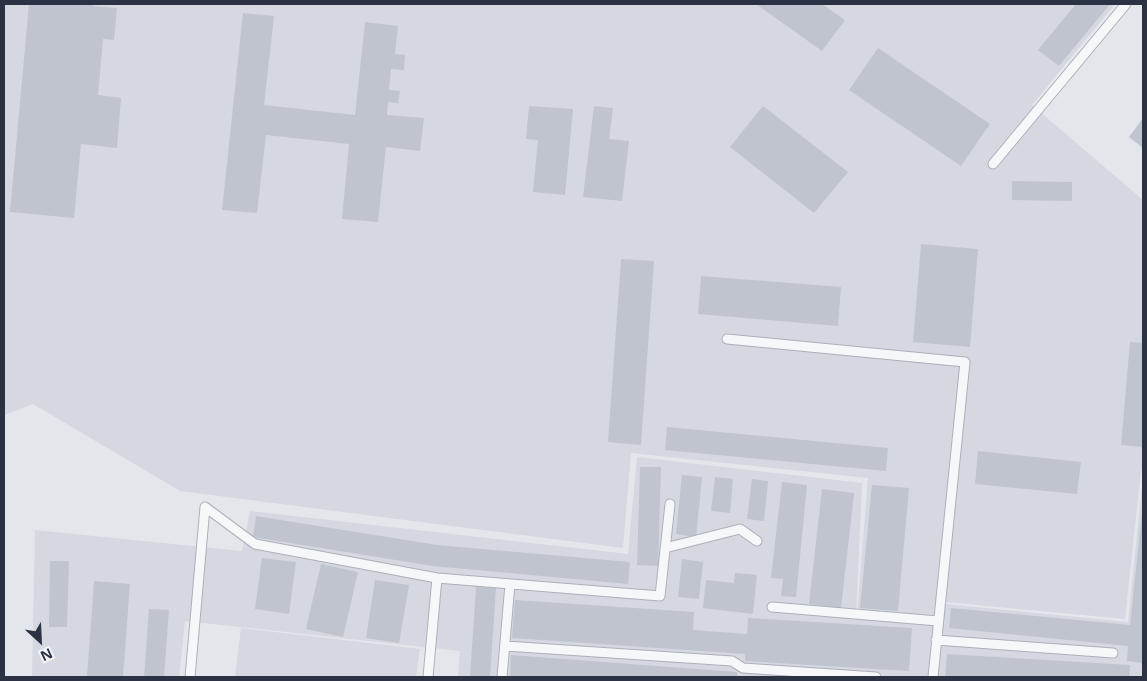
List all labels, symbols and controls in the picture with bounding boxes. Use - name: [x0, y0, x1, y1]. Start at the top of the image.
- north arrow: [15, 616, 65, 666]
- text: N: [37, 644, 56, 666]

